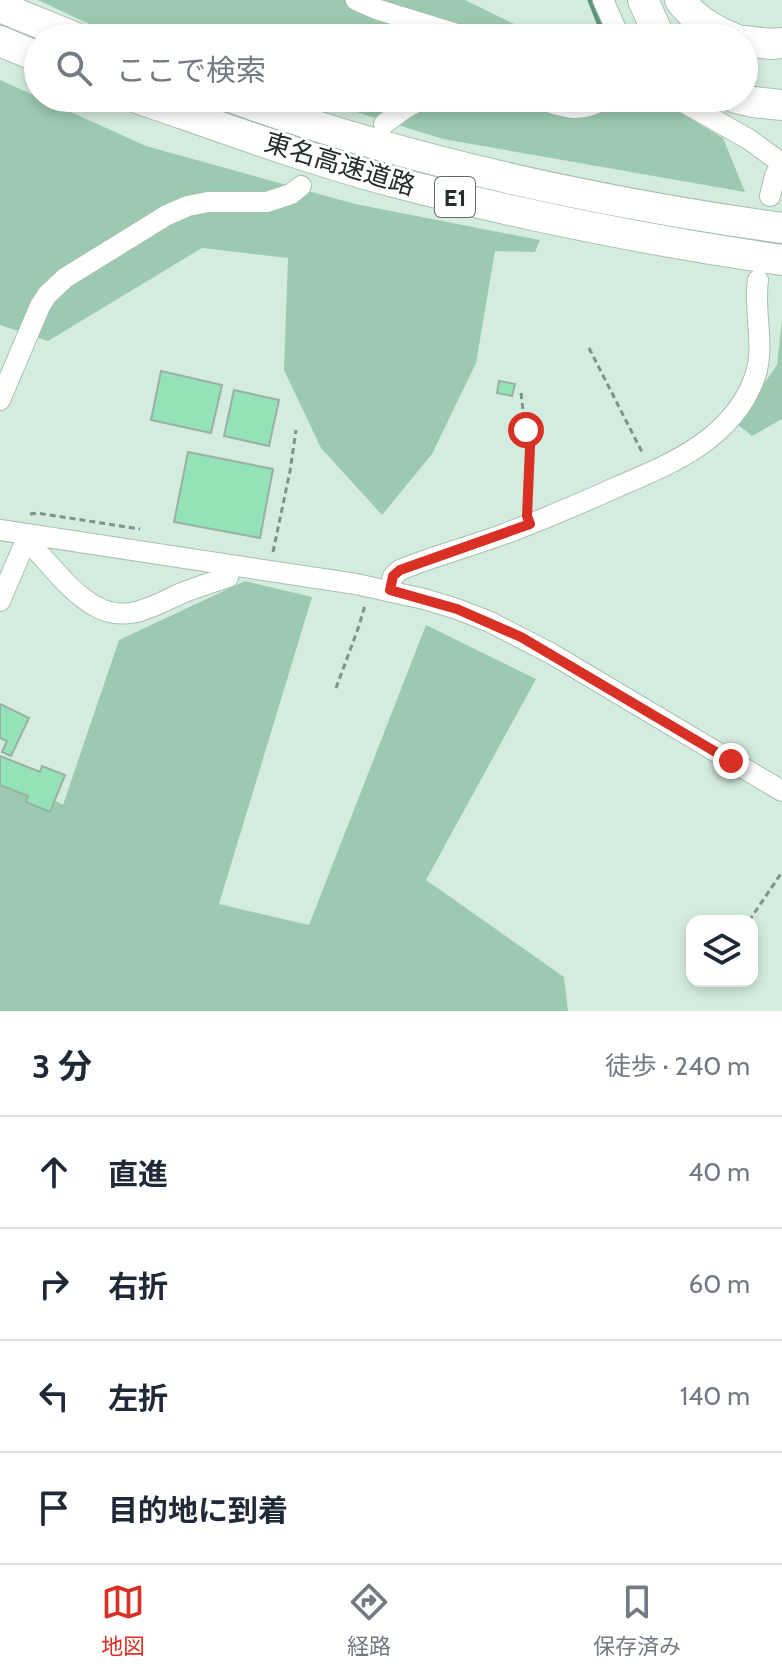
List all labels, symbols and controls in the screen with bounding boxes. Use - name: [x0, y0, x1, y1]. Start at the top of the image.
- search box: [24, 24, 758, 112]
- icon: search: [52, 46, 96, 90]
- text: ここで検索: [116, 52, 266, 89]
- street label: 東名高速道路: [261, 126, 419, 202]
- road number: E1: [435, 177, 475, 217]
- route start: [508, 412, 544, 448]
- route end: [713, 743, 749, 779]
- map controls: [686, 915, 758, 987]
- button: layers: [686, 915, 758, 987]
- text: 3 分: [32, 1045, 92, 1087]
- text: 徒歩 · 240 m: [605, 1050, 750, 1082]
- icon: ahead: [32, 1150, 76, 1194]
- text: 直進: [108, 1156, 168, 1193]
- text: 40 m: [688, 1156, 750, 1188]
- icon: right: [32, 1262, 76, 1306]
- text: 右折: [108, 1268, 168, 1305]
- text: 60 m: [688, 1268, 750, 1300]
- icon: left: [32, 1374, 76, 1418]
- text: 左折: [108, 1380, 168, 1417]
- text: 140 m: [680, 1380, 750, 1412]
- icon: arrive: [32, 1486, 76, 1530]
- text: 目的地に到着: [108, 1492, 288, 1529]
- tab: 地図: [101, 1580, 145, 1660]
- tab: 経路: [347, 1580, 391, 1660]
- tab: 保存済み: [593, 1580, 681, 1660]

